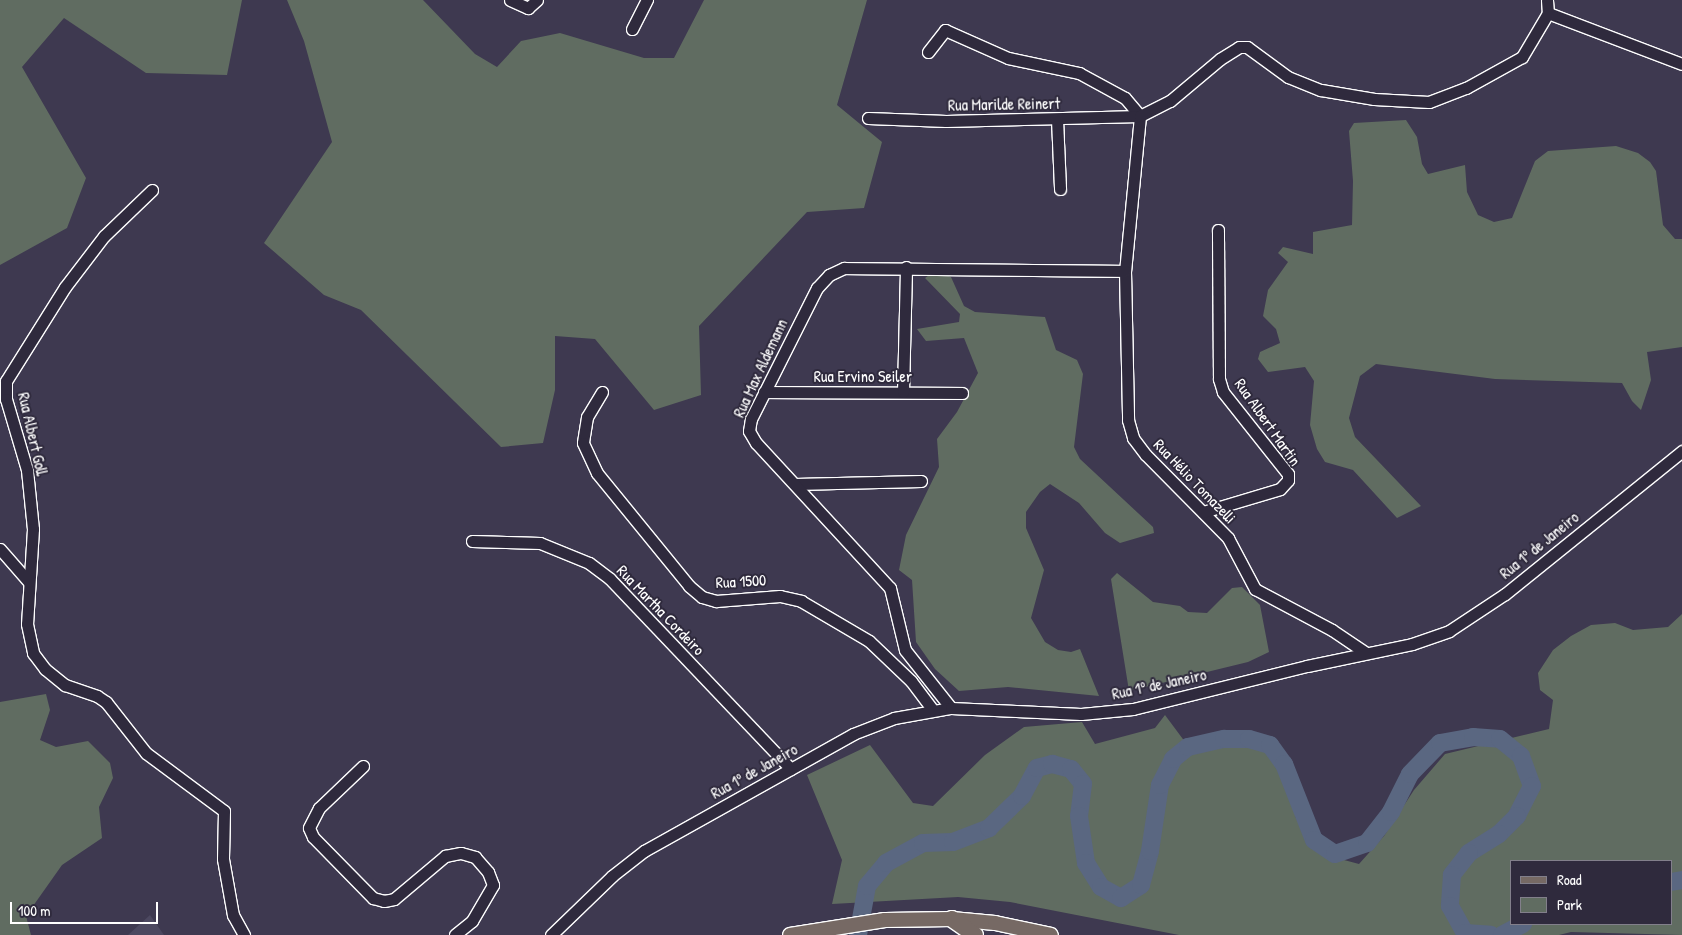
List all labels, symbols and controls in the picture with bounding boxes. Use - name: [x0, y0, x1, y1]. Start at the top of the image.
- street label: Rua Marilde Reinert: [948, 93, 1060, 115]
- street label: Rua Max Aldemann: [729, 316, 791, 420]
- street label: Rua Ervino Seiler: [814, 366, 912, 386]
- street label: Rua Albert Martin: [1231, 375, 1305, 469]
- street label: Rua Albert Goll: [14, 390, 52, 478]
- street label: Rua Hélio Tomazelli: [1150, 435, 1240, 527]
- street label: Rua 1º de Janeiro: [1496, 507, 1582, 583]
- street label: Rua Martha Cordeiro: [613, 561, 709, 659]
- street label: Rua 1500: [715, 570, 767, 592]
- street label: Rua 1º de Janeiro: [1110, 665, 1208, 703]
- street label: Rua 1º de Janeiro: [707, 739, 801, 803]
- legend: [1510, 860, 1672, 925]
- text: Road: [1557, 869, 1582, 890]
- scale bar: [12, 892, 160, 924]
- text: Park: [1557, 894, 1582, 915]
- text: 100 m: [18, 900, 51, 921]

